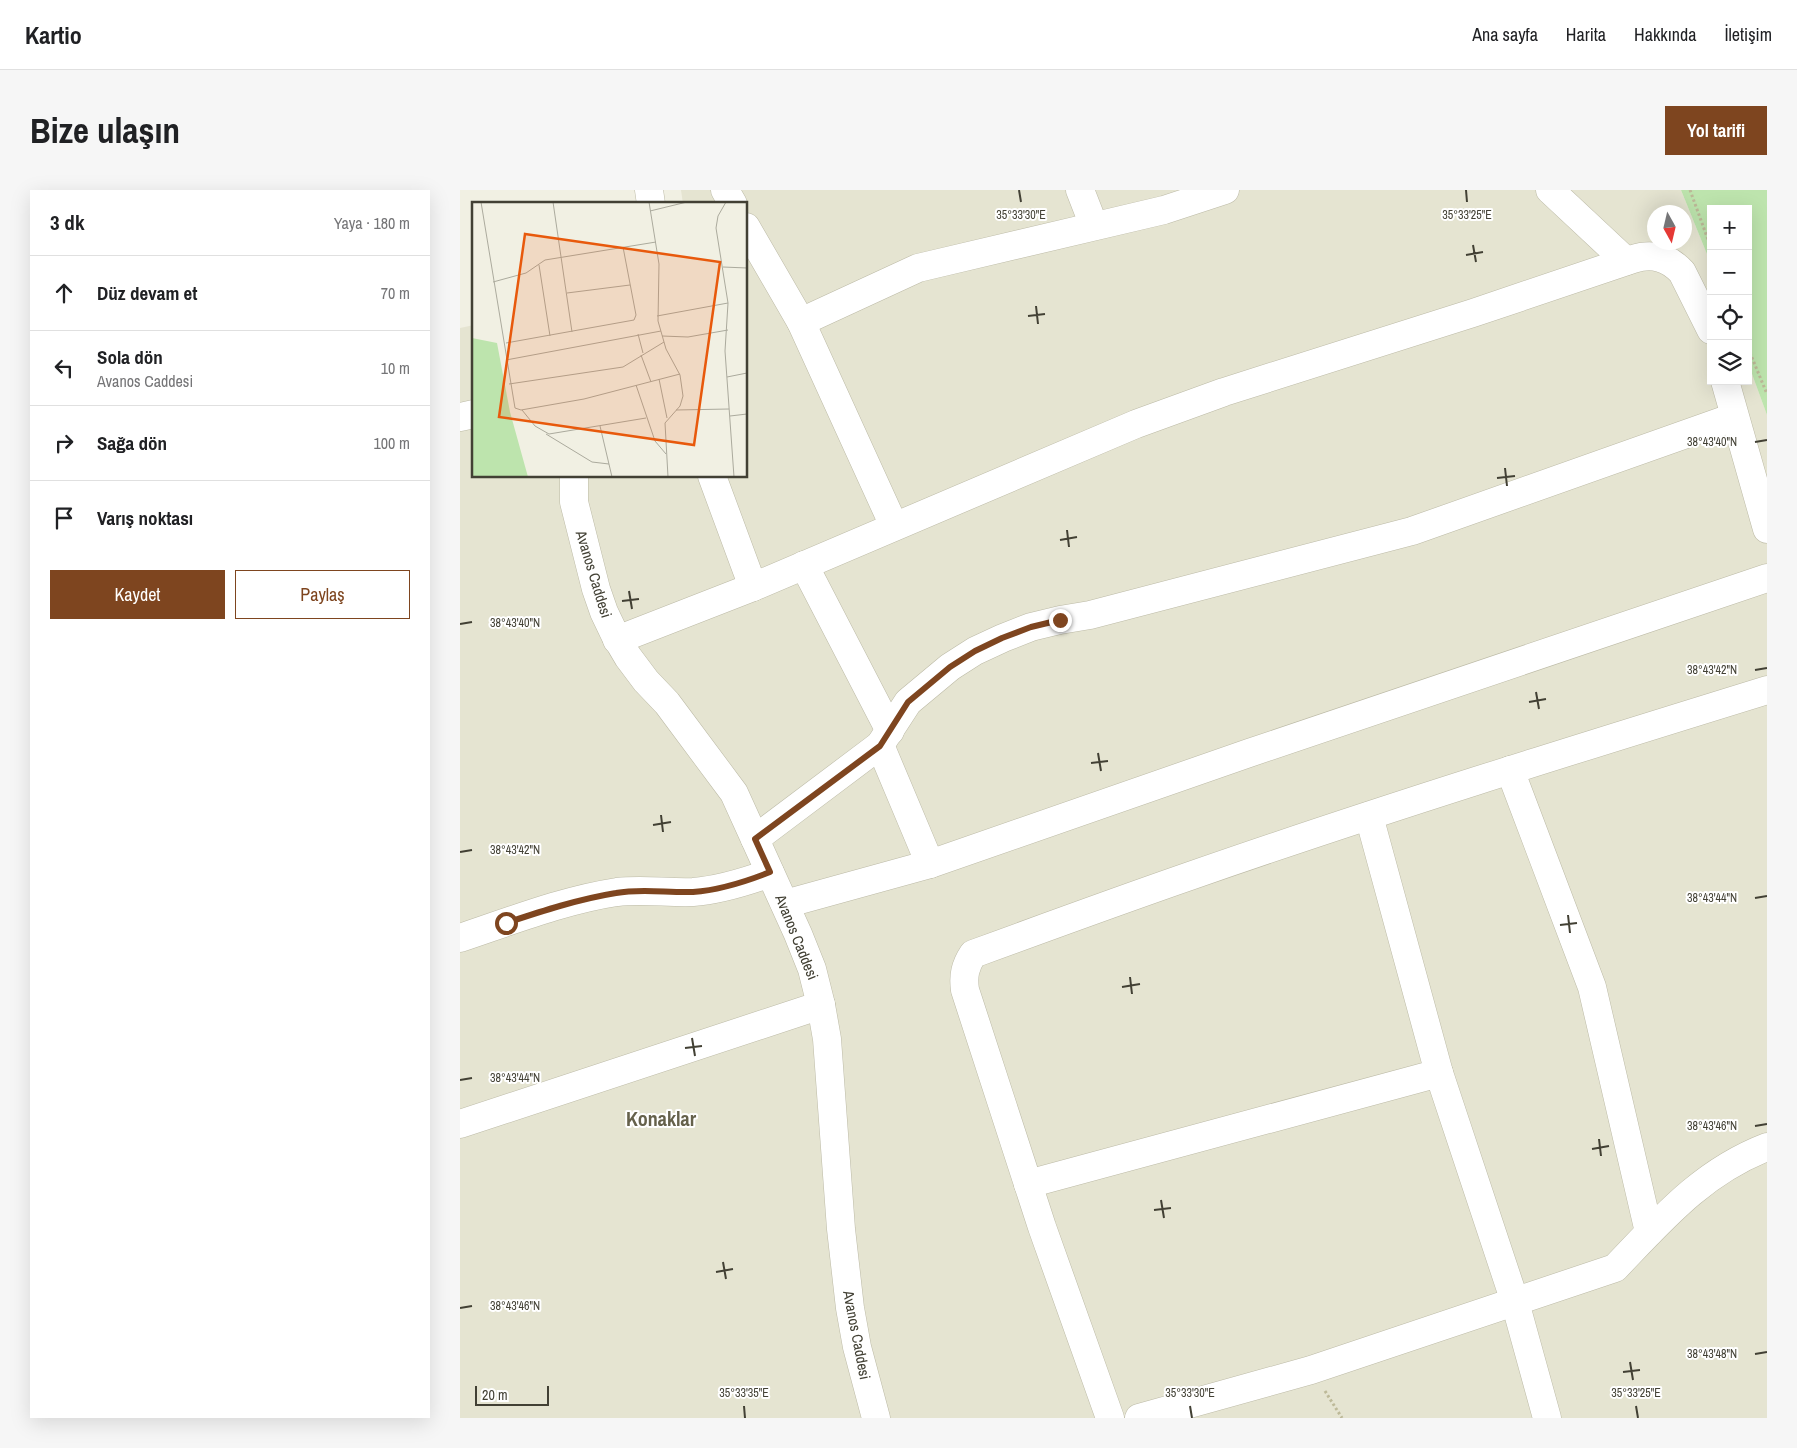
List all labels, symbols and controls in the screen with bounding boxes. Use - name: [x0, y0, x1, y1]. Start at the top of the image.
- text: Kartio: [25, 19, 82, 51]
- text: Ana sayfa: [1472, 22, 1538, 47]
- text: Harita: [1566, 22, 1606, 47]
- text: Hakkında: [1634, 22, 1696, 47]
- text: İletişim: [1724, 22, 1772, 47]
- button: Yol tarifi: [1665, 106, 1767, 155]
- text: Bize ulaşın: [30, 107, 180, 154]
- inset map: [472, 202, 748, 478]
- north arrow: [1647, 205, 1692, 250]
- map controls: [1707, 205, 1752, 385]
- button: +: [1707, 205, 1752, 250]
- text: 35°33'30"E: [996, 207, 1046, 223]
- text: 35°33'25"E: [1442, 207, 1492, 223]
- text: 3 dk: [50, 208, 84, 237]
- text: Yaya · 180 m: [334, 212, 410, 234]
- button: −: [1707, 250, 1752, 295]
- icon: ahead: [50, 279, 78, 307]
- text: Düz devam et: [97, 280, 197, 306]
- text: 70 m: [381, 282, 410, 304]
- button: locate: [1707, 295, 1752, 340]
- button: layers: [1707, 340, 1752, 385]
- text: Sola dön: [97, 344, 163, 370]
- icon: left: [50, 354, 78, 382]
- text: 10 m: [381, 357, 410, 379]
- text: Avanos Caddesi: [97, 370, 193, 392]
- icon: right: [50, 429, 78, 457]
- text: Sağa dön: [97, 430, 167, 456]
- text: 100 m: [374, 432, 410, 454]
- text: 38°43'40"N: [1687, 434, 1737, 450]
- icon: arrive: [50, 504, 78, 532]
- text: Varış noktası: [97, 505, 193, 531]
- street label: Avanos Caddesi: [571, 527, 617, 620]
- button: Kaydet: [50, 570, 225, 619]
- button: Paylaş: [235, 570, 410, 619]
- route end: [1049, 609, 1072, 632]
- text: 38°43'40"N: [490, 615, 540, 631]
- text: 38°43'42"N: [1687, 662, 1737, 678]
- text: 38°43'42"N: [490, 842, 540, 858]
- street label: Avanos Caddesi: [770, 890, 824, 983]
- text: 38°43'44"N: [1687, 890, 1737, 906]
- route start: [495, 912, 518, 935]
- text: 38°43'44"N: [490, 1070, 540, 1086]
- district label: Konaklar: [626, 1105, 697, 1132]
- text: 38°43'46"N: [1687, 1118, 1737, 1134]
- street label: Avanos Caddesi: [838, 1288, 876, 1381]
- text: 38°43'46"N: [490, 1298, 540, 1314]
- text: 38°43'48"N: [1687, 1346, 1737, 1362]
- scale bar: [475, 1383, 549, 1406]
- text: 35°33'35"E: [719, 1385, 769, 1401]
- text: 35°33'30"E: [1165, 1385, 1215, 1401]
- text: 35°33'25"E: [1611, 1385, 1661, 1401]
- text: 20 m: [482, 1386, 508, 1404]

